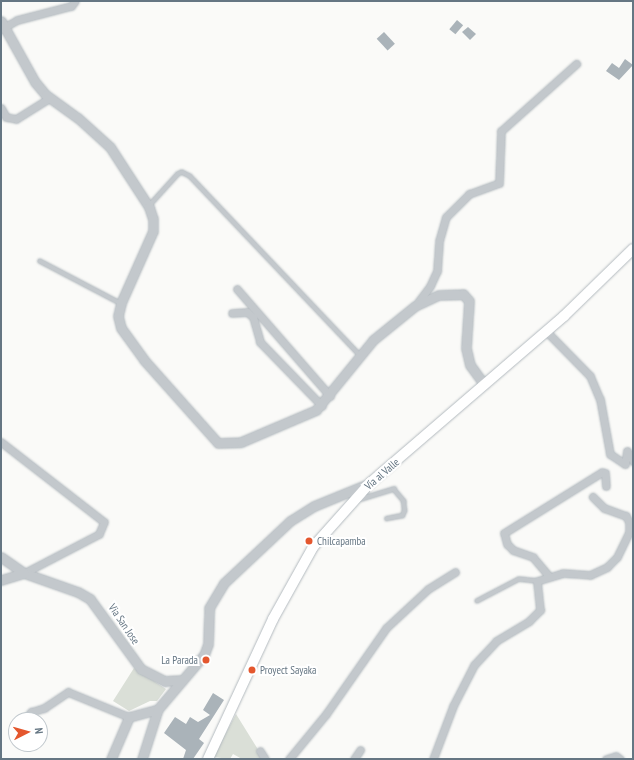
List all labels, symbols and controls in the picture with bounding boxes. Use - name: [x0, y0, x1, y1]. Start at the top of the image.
- street label: Vía al Valle: [362, 455, 402, 493]
- place label: Chilcapamba: [317, 534, 366, 548]
- marker: Chilcapamba: [304, 536, 314, 546]
- street label: Via San Jose: [106, 601, 142, 647]
- place label: La Parada: [161, 653, 198, 667]
- marker: La Parada: [201, 655, 211, 665]
- place label: Proyect Sayaka: [260, 663, 316, 677]
- marker: Proyect Sayaka: [247, 665, 257, 675]
- north arrow: [8, 712, 48, 752]
- text: N: [32, 727, 46, 735]

